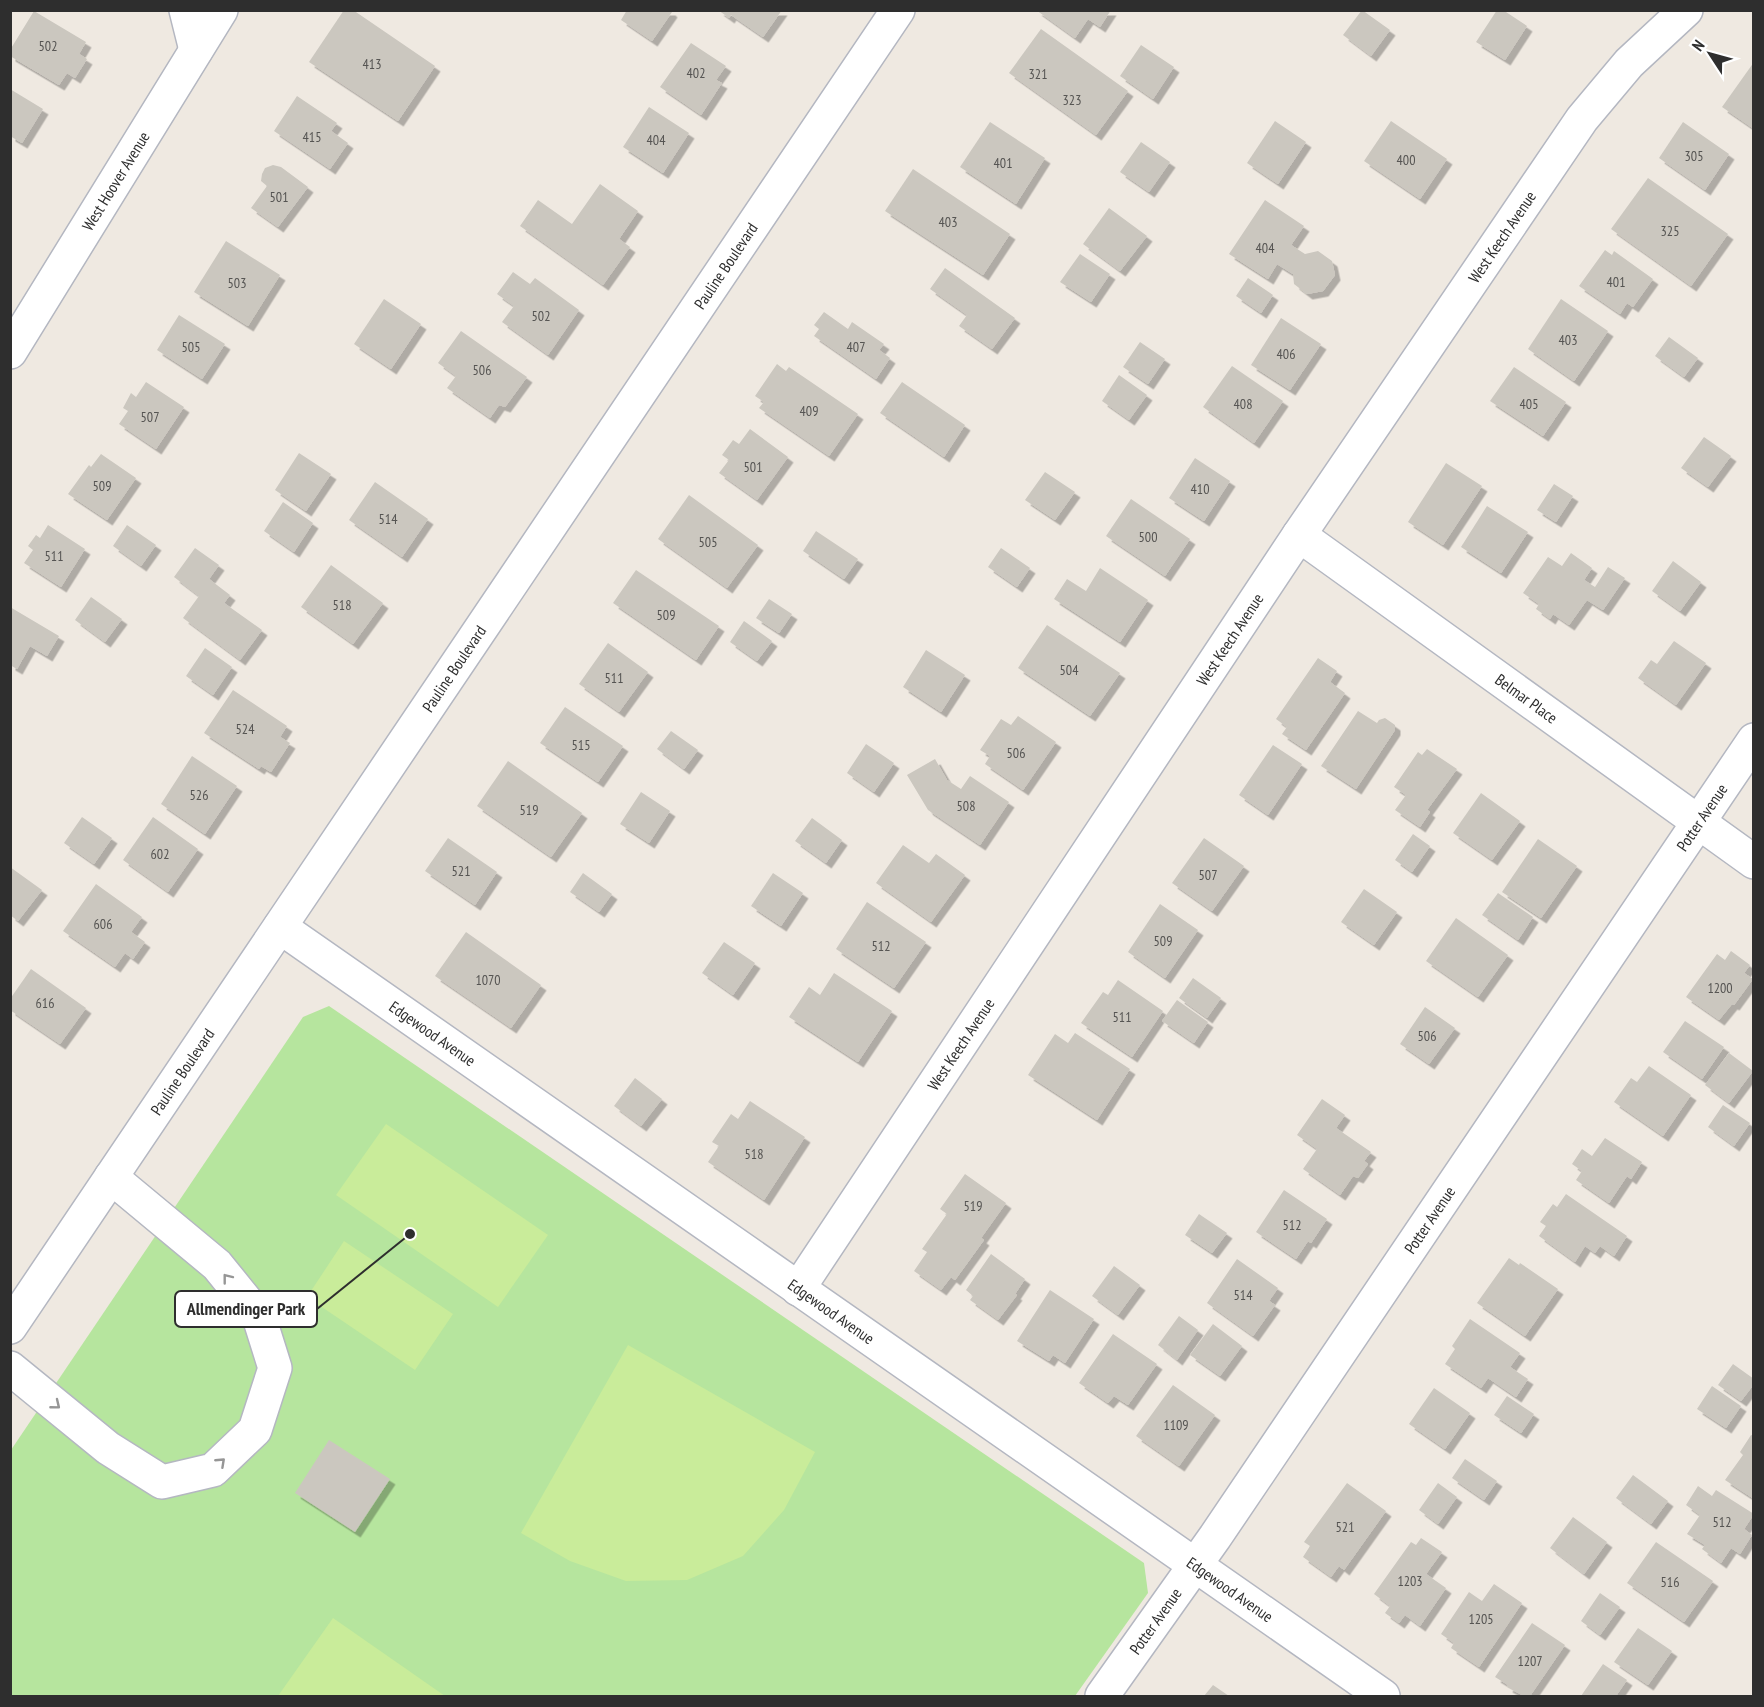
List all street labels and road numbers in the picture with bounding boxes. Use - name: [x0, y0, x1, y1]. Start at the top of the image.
- street label: West Hoover Avenue: [77, 128, 154, 234]
- street label: West Keech Avenue: [1464, 187, 1540, 286]
- street label: Pauline Boulevard: [689, 219, 762, 313]
- street label: West Keech Avenue: [1192, 589, 1267, 689]
- street label: Pauline Boulevard: [418, 622, 490, 716]
- street label: Belmar Place: [1491, 669, 1561, 728]
- street label: Potter Avenue: [1672, 780, 1732, 855]
- street label: West Keech Avenue: [923, 994, 999, 1094]
- street label: Edgewood Avenue: [386, 996, 480, 1070]
- street label: Pauline Boulevard: [146, 1025, 218, 1119]
- street label: Potter Avenue: [1400, 1182, 1459, 1257]
- street label: Edgewood Avenue: [784, 1274, 878, 1348]
- street label: Edgewood Avenue: [1183, 1552, 1277, 1626]
- street label: Potter Avenue: [1125, 1584, 1186, 1658]

